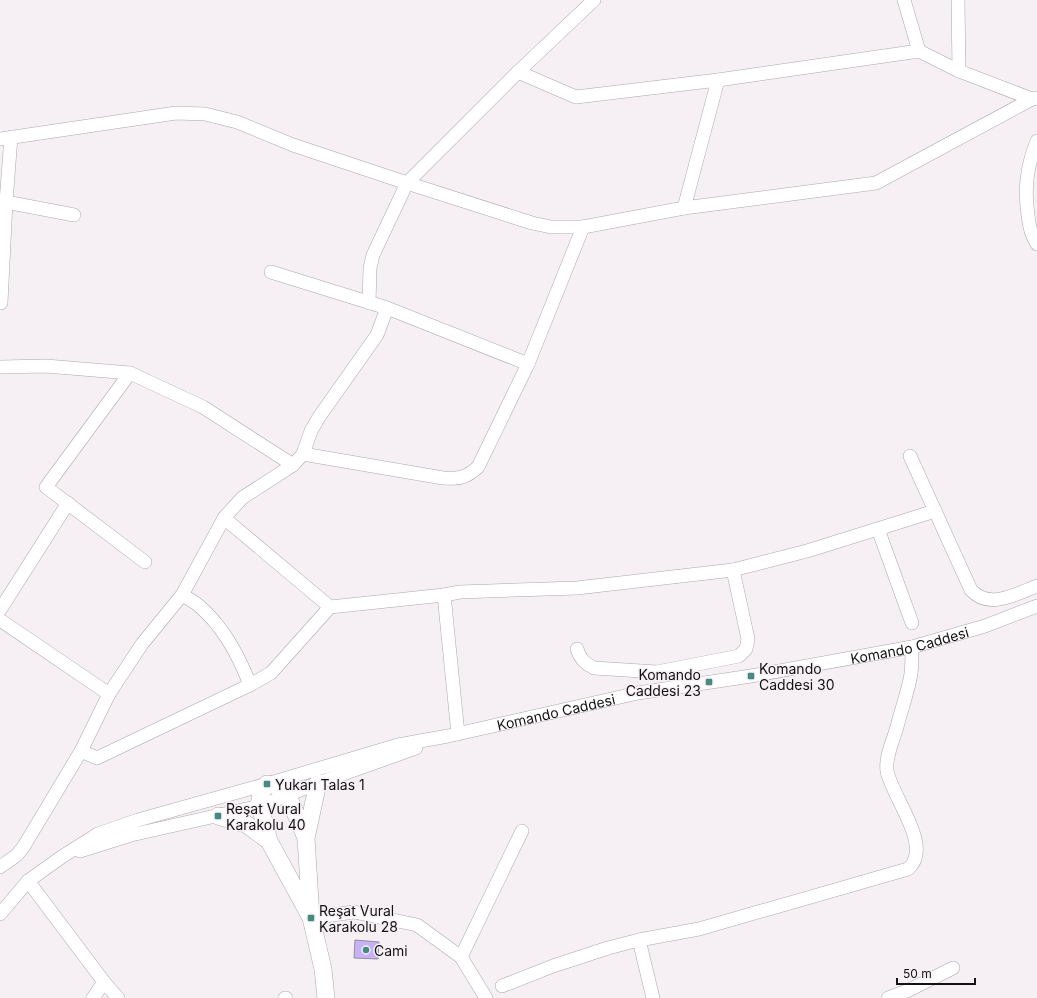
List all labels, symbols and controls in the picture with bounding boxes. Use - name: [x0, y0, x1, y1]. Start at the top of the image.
- street label: Komando Caddesi: [849, 623, 970, 666]
- place label: Komando Caddesi 30: [759, 660, 835, 693]
- place label: Komando Caddesi 23: [626, 666, 701, 699]
- marker: Komando Caddesi 30: [746, 671, 756, 681]
- marker: Komando Caddesi 23: [704, 677, 714, 687]
- street label: Komando Caddesi: [495, 690, 617, 733]
- place label: Yukarı Talas 1: [275, 776, 365, 793]
- marker: Yukarı Talas 1: [262, 779, 272, 789]
- place label: Reşat Vural Karakolu 40: [226, 800, 306, 833]
- marker: Reşat Vural Karakolu 40: [213, 811, 223, 821]
- place label: Reşat Vural Karakolu 28: [319, 902, 398, 935]
- marker: Reşat Vural Karakolu 28: [306, 913, 316, 923]
- place label: Cami: [374, 942, 408, 959]
- marker: Cami: [361, 945, 371, 955]
- scale bar: [897, 960, 975, 986]
- text: 50 m: [903, 966, 932, 981]

